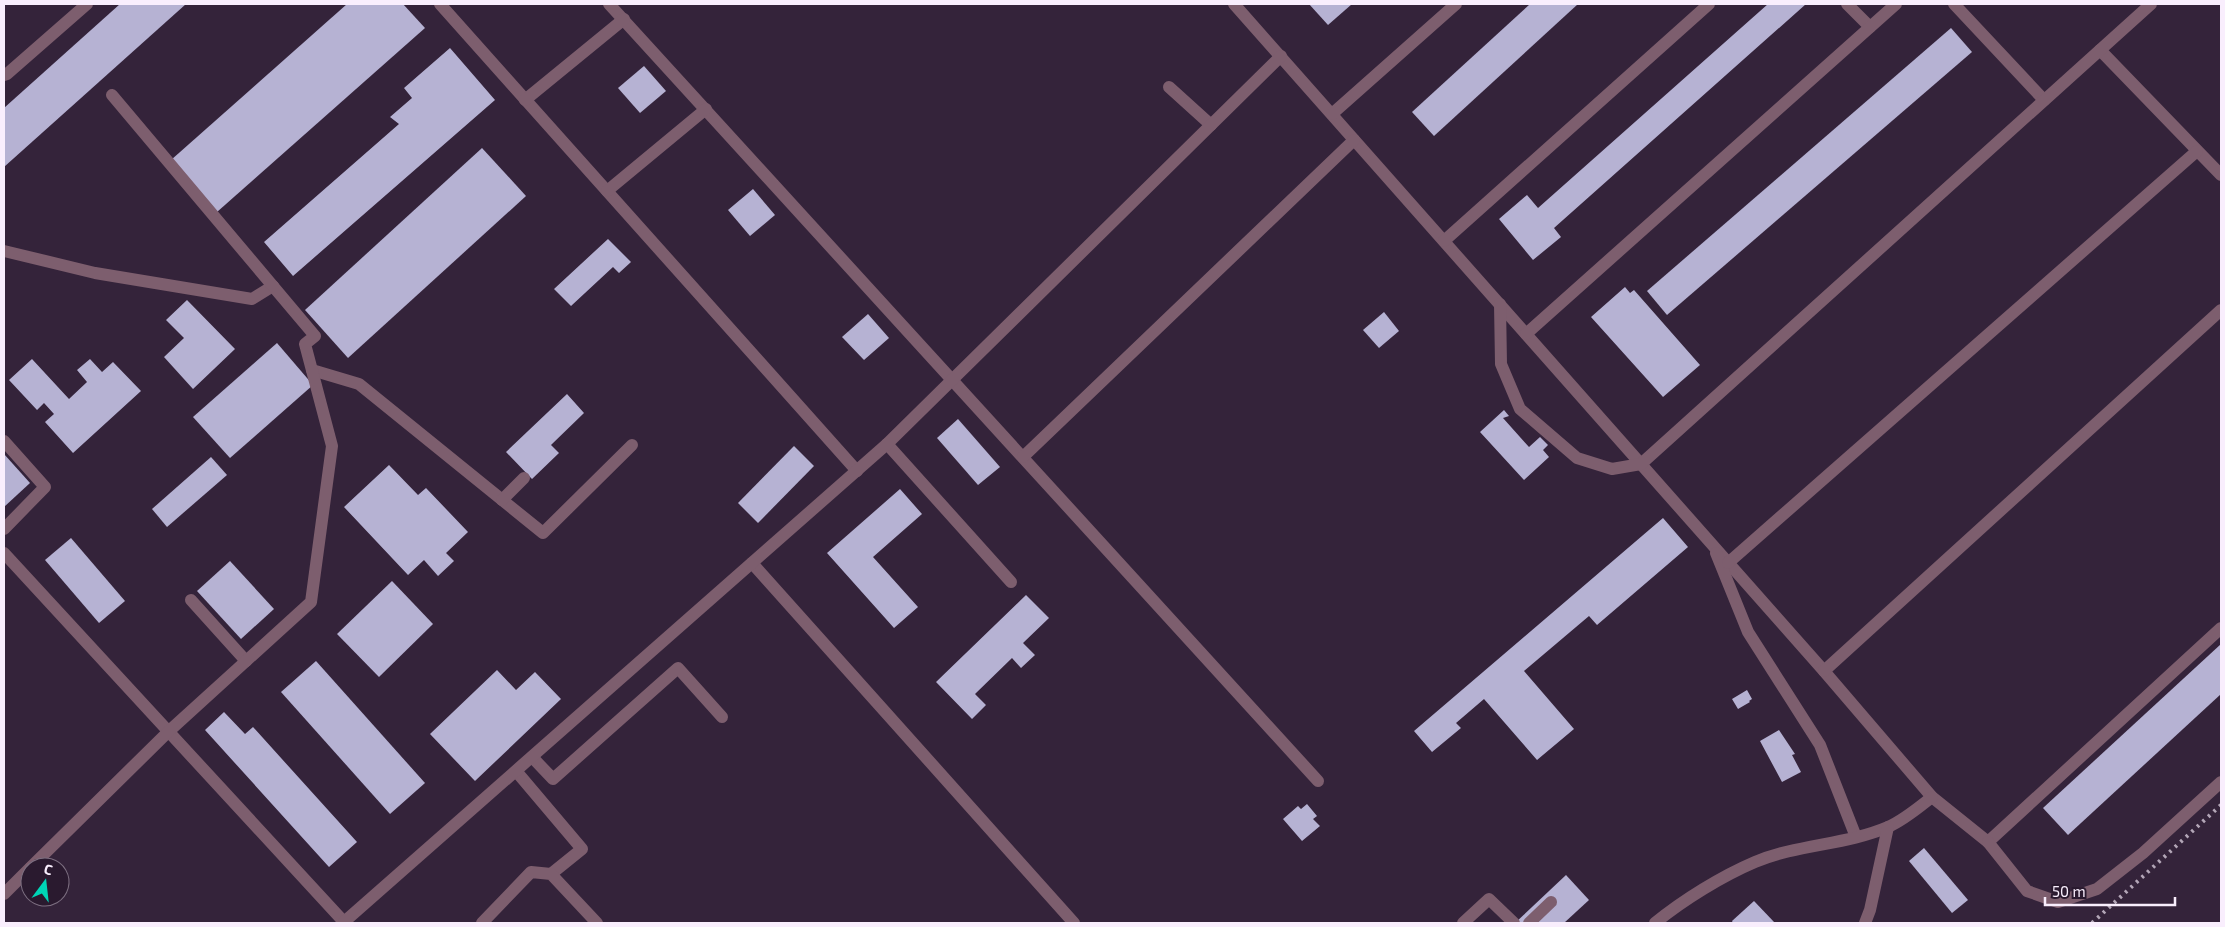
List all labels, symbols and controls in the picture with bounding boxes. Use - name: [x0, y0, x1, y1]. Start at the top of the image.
- north arrow: [20, 857, 70, 907]
- text: С: [42, 860, 55, 878]
- scale bar: [2045, 874, 2175, 906]
- text: 50 m: [2052, 882, 2086, 900]

